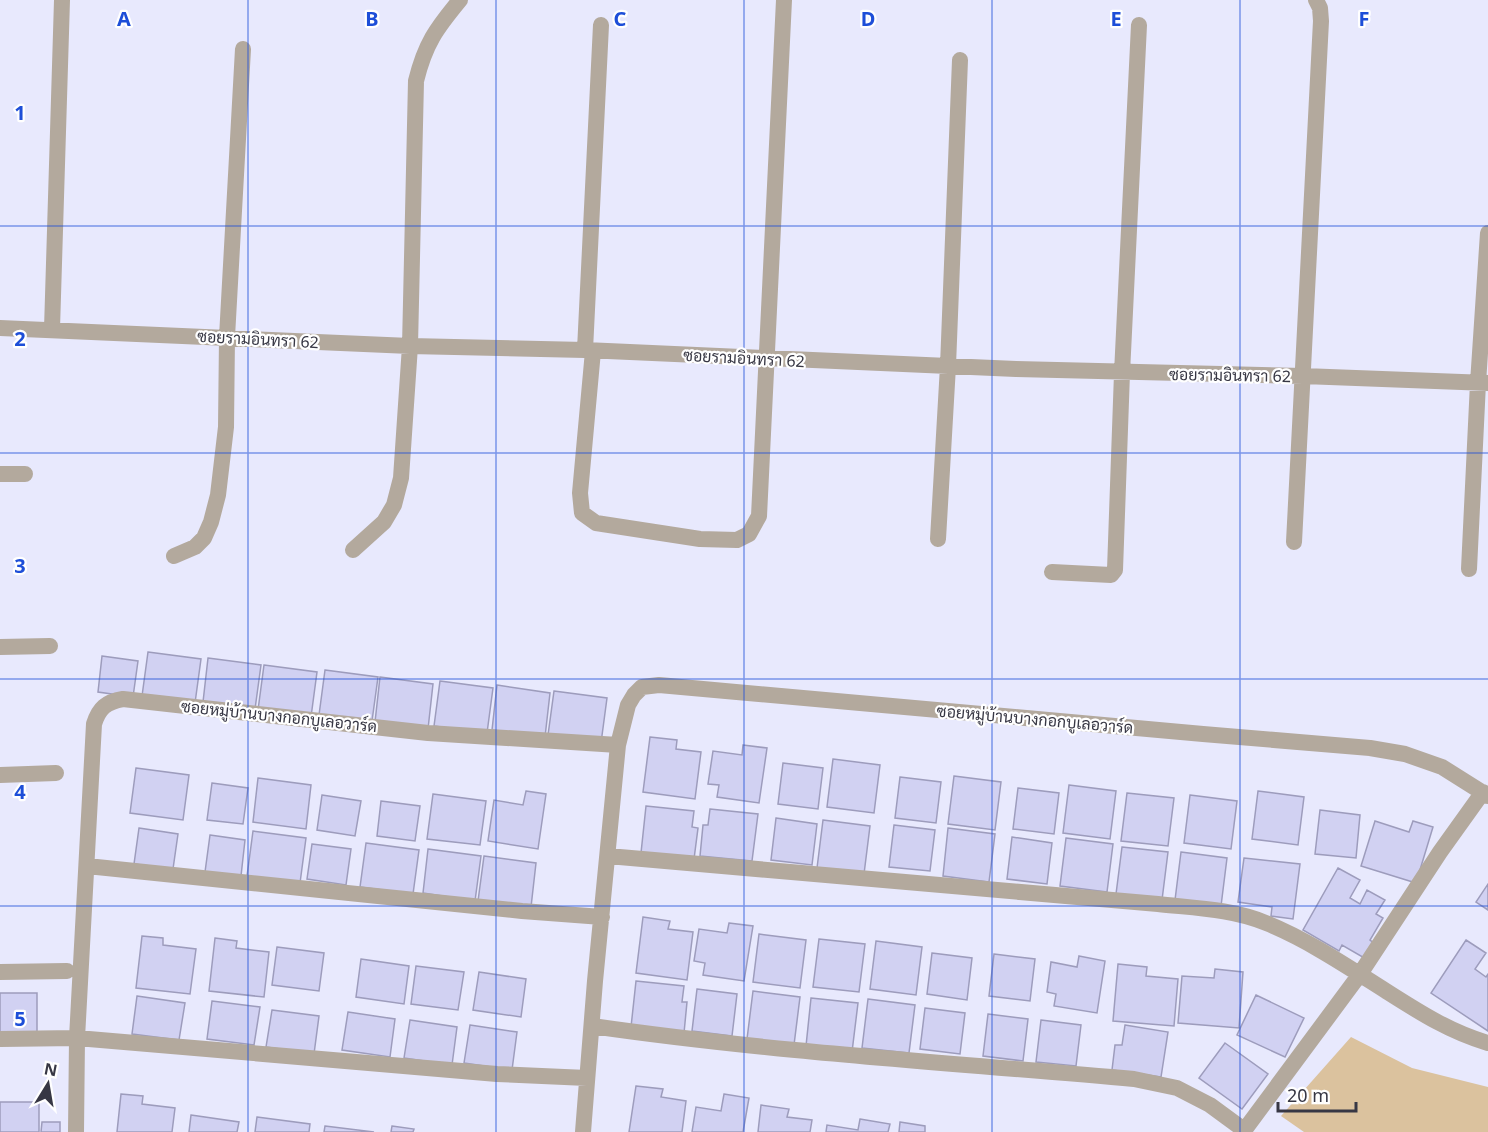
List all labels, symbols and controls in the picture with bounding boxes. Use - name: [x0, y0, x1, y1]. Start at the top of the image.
- text: A: [117, 5, 131, 32]
- text: B: [365, 5, 379, 32]
- text: C: [614, 5, 627, 32]
- text: D: [861, 5, 875, 32]
- text: E: [1110, 5, 1122, 32]
- text: F: [1359, 5, 1369, 32]
- text: 1: [14, 99, 26, 126]
- text: 2: [14, 325, 26, 352]
- street label: ซอยรามอินทรา 62: [197, 325, 319, 353]
- street label: ซอยรามอินทรา 62: [683, 344, 805, 372]
- street label: ซอยรามอินทรา 62: [1169, 363, 1291, 387]
- text: 3: [14, 552, 26, 579]
- street label: ซอยหมู่บ้านบางกอกบูเลอวาร์ด: [180, 694, 378, 738]
- street label: ซอยหมู่บ้านบางกอกบูเลอวาร์ด: [936, 698, 1134, 740]
- text: 4: [14, 778, 26, 805]
- text: 5: [14, 1005, 26, 1032]
- north arrow: [18, 1054, 78, 1114]
- text: N: [42, 1057, 59, 1081]
- scale bar: [1278, 1075, 1356, 1113]
- text: 20 m: [1287, 1083, 1329, 1107]

